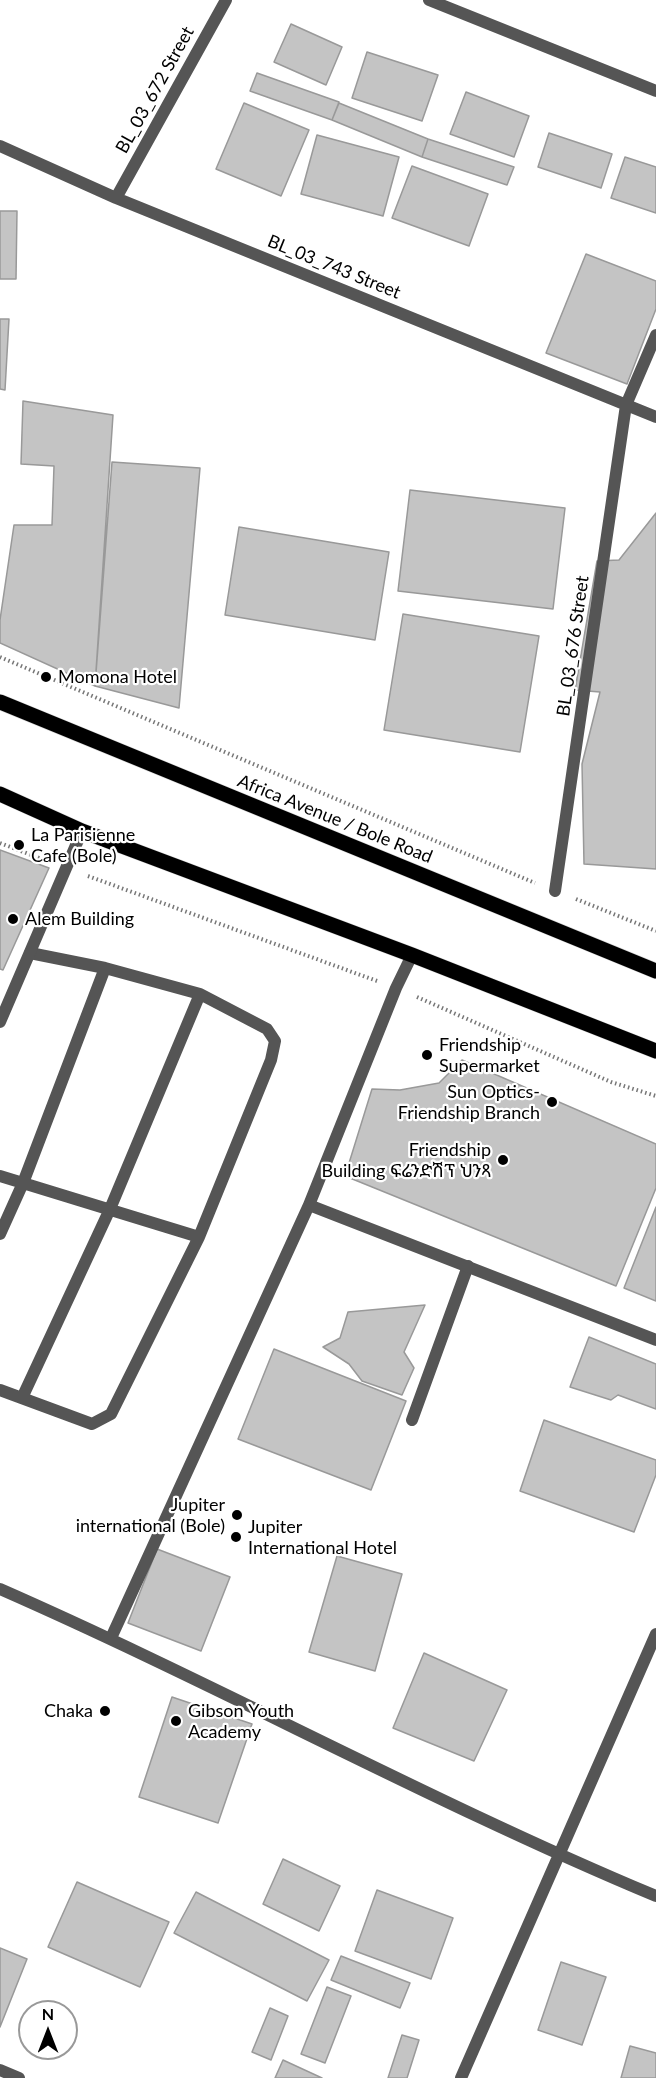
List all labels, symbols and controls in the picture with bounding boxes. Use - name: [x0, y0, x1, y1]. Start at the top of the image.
- street label: BL_03_672 Street: [111, 23, 199, 157]
- street label: BL_03_743 Street: [264, 230, 404, 304]
- street label: BL_03_676 Street: [552, 574, 594, 718]
- place label: Momona Hotel: [58, 666, 177, 688]
- marker: Momona Hotel: [39, 670, 53, 684]
- street label: Africa Avenue / Bole Road: [235, 770, 435, 868]
- place label: La Parisienne Cafe (Bole): [31, 824, 135, 866]
- marker: La Parisienne Cafe (Bole): [12, 838, 26, 852]
- place label: Alem Building: [25, 908, 134, 930]
- marker: Alem Building: [6, 912, 20, 926]
- place label: Friendship Supermarket: [439, 1034, 540, 1076]
- marker: Friendship Supermarket: [420, 1048, 434, 1062]
- place label: Sun Optics- Friendship Branch: [398, 1081, 540, 1124]
- marker: Sun Optics- Friendship Branch: [545, 1095, 559, 1109]
- place label: Friendship Building ፍሬንድሽፕ ህንጻ: [322, 1139, 491, 1182]
- marker: Friendship Building ፍሬንድሽፕ ህንጻ: [496, 1153, 510, 1167]
- place label: Jupiter international (Bole): [76, 1494, 225, 1537]
- marker: Jupiter international (Bole): [230, 1508, 244, 1522]
- place label: Jupiter International Hotel: [248, 1516, 397, 1558]
- marker: Jupiter International Hotel: [229, 1530, 243, 1544]
- place label: Chaka: [44, 1700, 93, 1722]
- place label: Gibson Youth Academy: [188, 1700, 294, 1742]
- marker: Chaka: [98, 1704, 112, 1718]
- marker: Gibson Youth Academy: [169, 1714, 183, 1728]
- north arrow: [18, 2000, 78, 2060]
- text: N: [42, 2004, 54, 2023]

